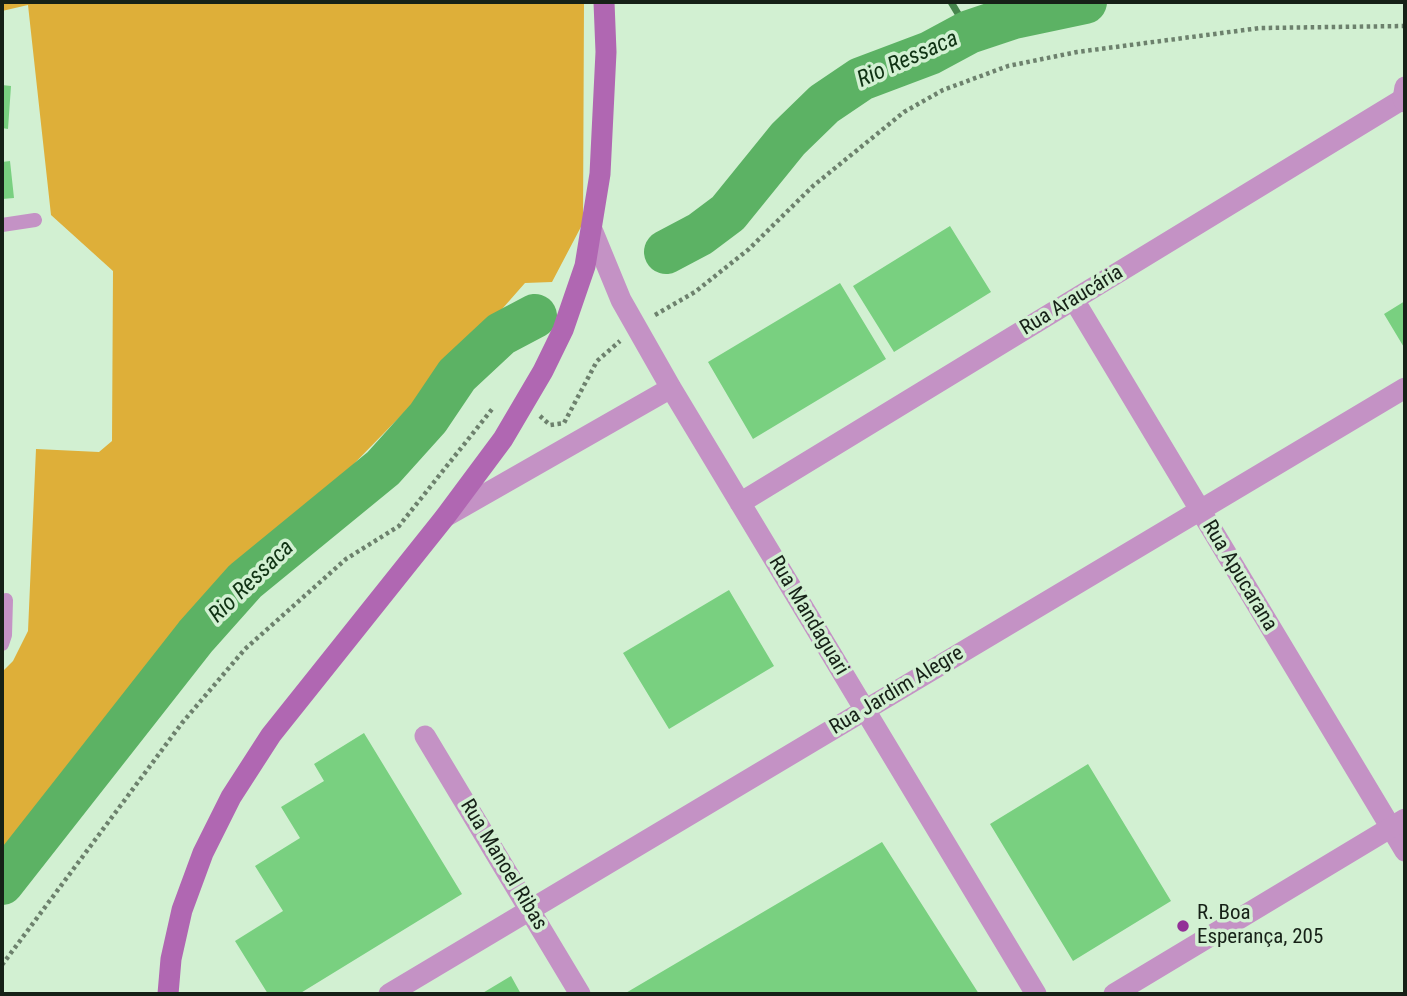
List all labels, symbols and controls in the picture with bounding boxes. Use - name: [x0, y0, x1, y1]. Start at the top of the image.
- water label: Rio Ressaca: [853, 25, 963, 95]
- street label: Rua Araucária: [1016, 260, 1128, 342]
- street label: Rua Apucarana: [1196, 516, 1282, 636]
- water label: Rio Ressaca: [204, 535, 300, 629]
- street label: Rua Mandaguari: [763, 552, 853, 680]
- street label: Rua Jardim Alegre: [826, 641, 968, 741]
- street label: Rua Manoel Ribas: [454, 795, 552, 935]
- place label: R. Boa Esperança, 205: [1197, 901, 1323, 951]
- marker: R. Boa Esperança, 205: [1175, 918, 1191, 934]

